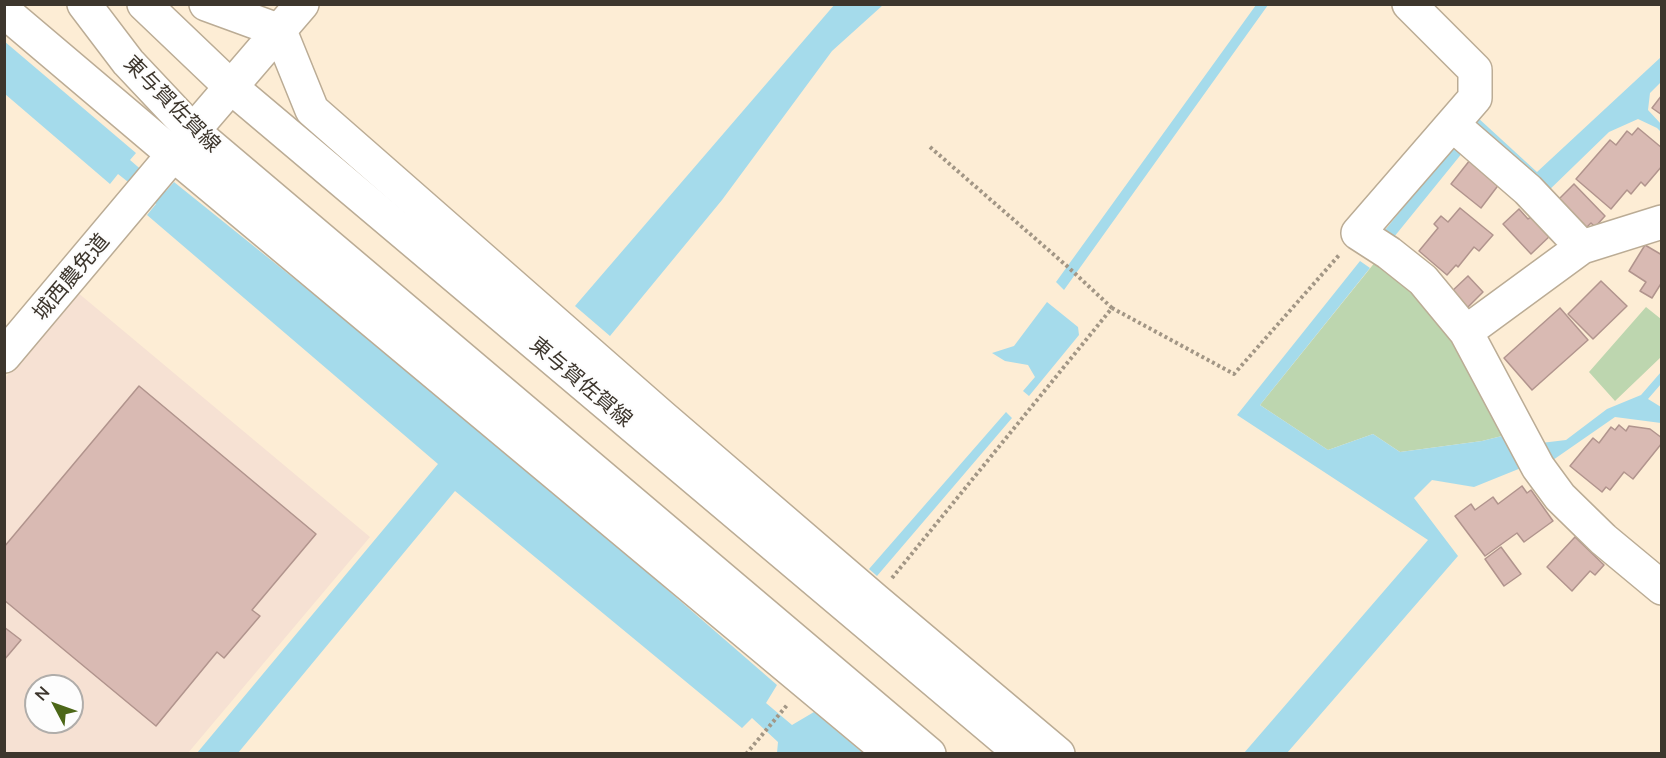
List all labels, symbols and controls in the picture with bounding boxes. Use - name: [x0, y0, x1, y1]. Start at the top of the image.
- street label: 東与賀佐賀線: [119, 51, 225, 157]
- street label: 城西農免道: [28, 229, 114, 325]
- street label: 東与賀佐賀線: [525, 332, 637, 432]
- north arrow: [24, 674, 84, 734]
- text: N: [30, 682, 53, 704]

